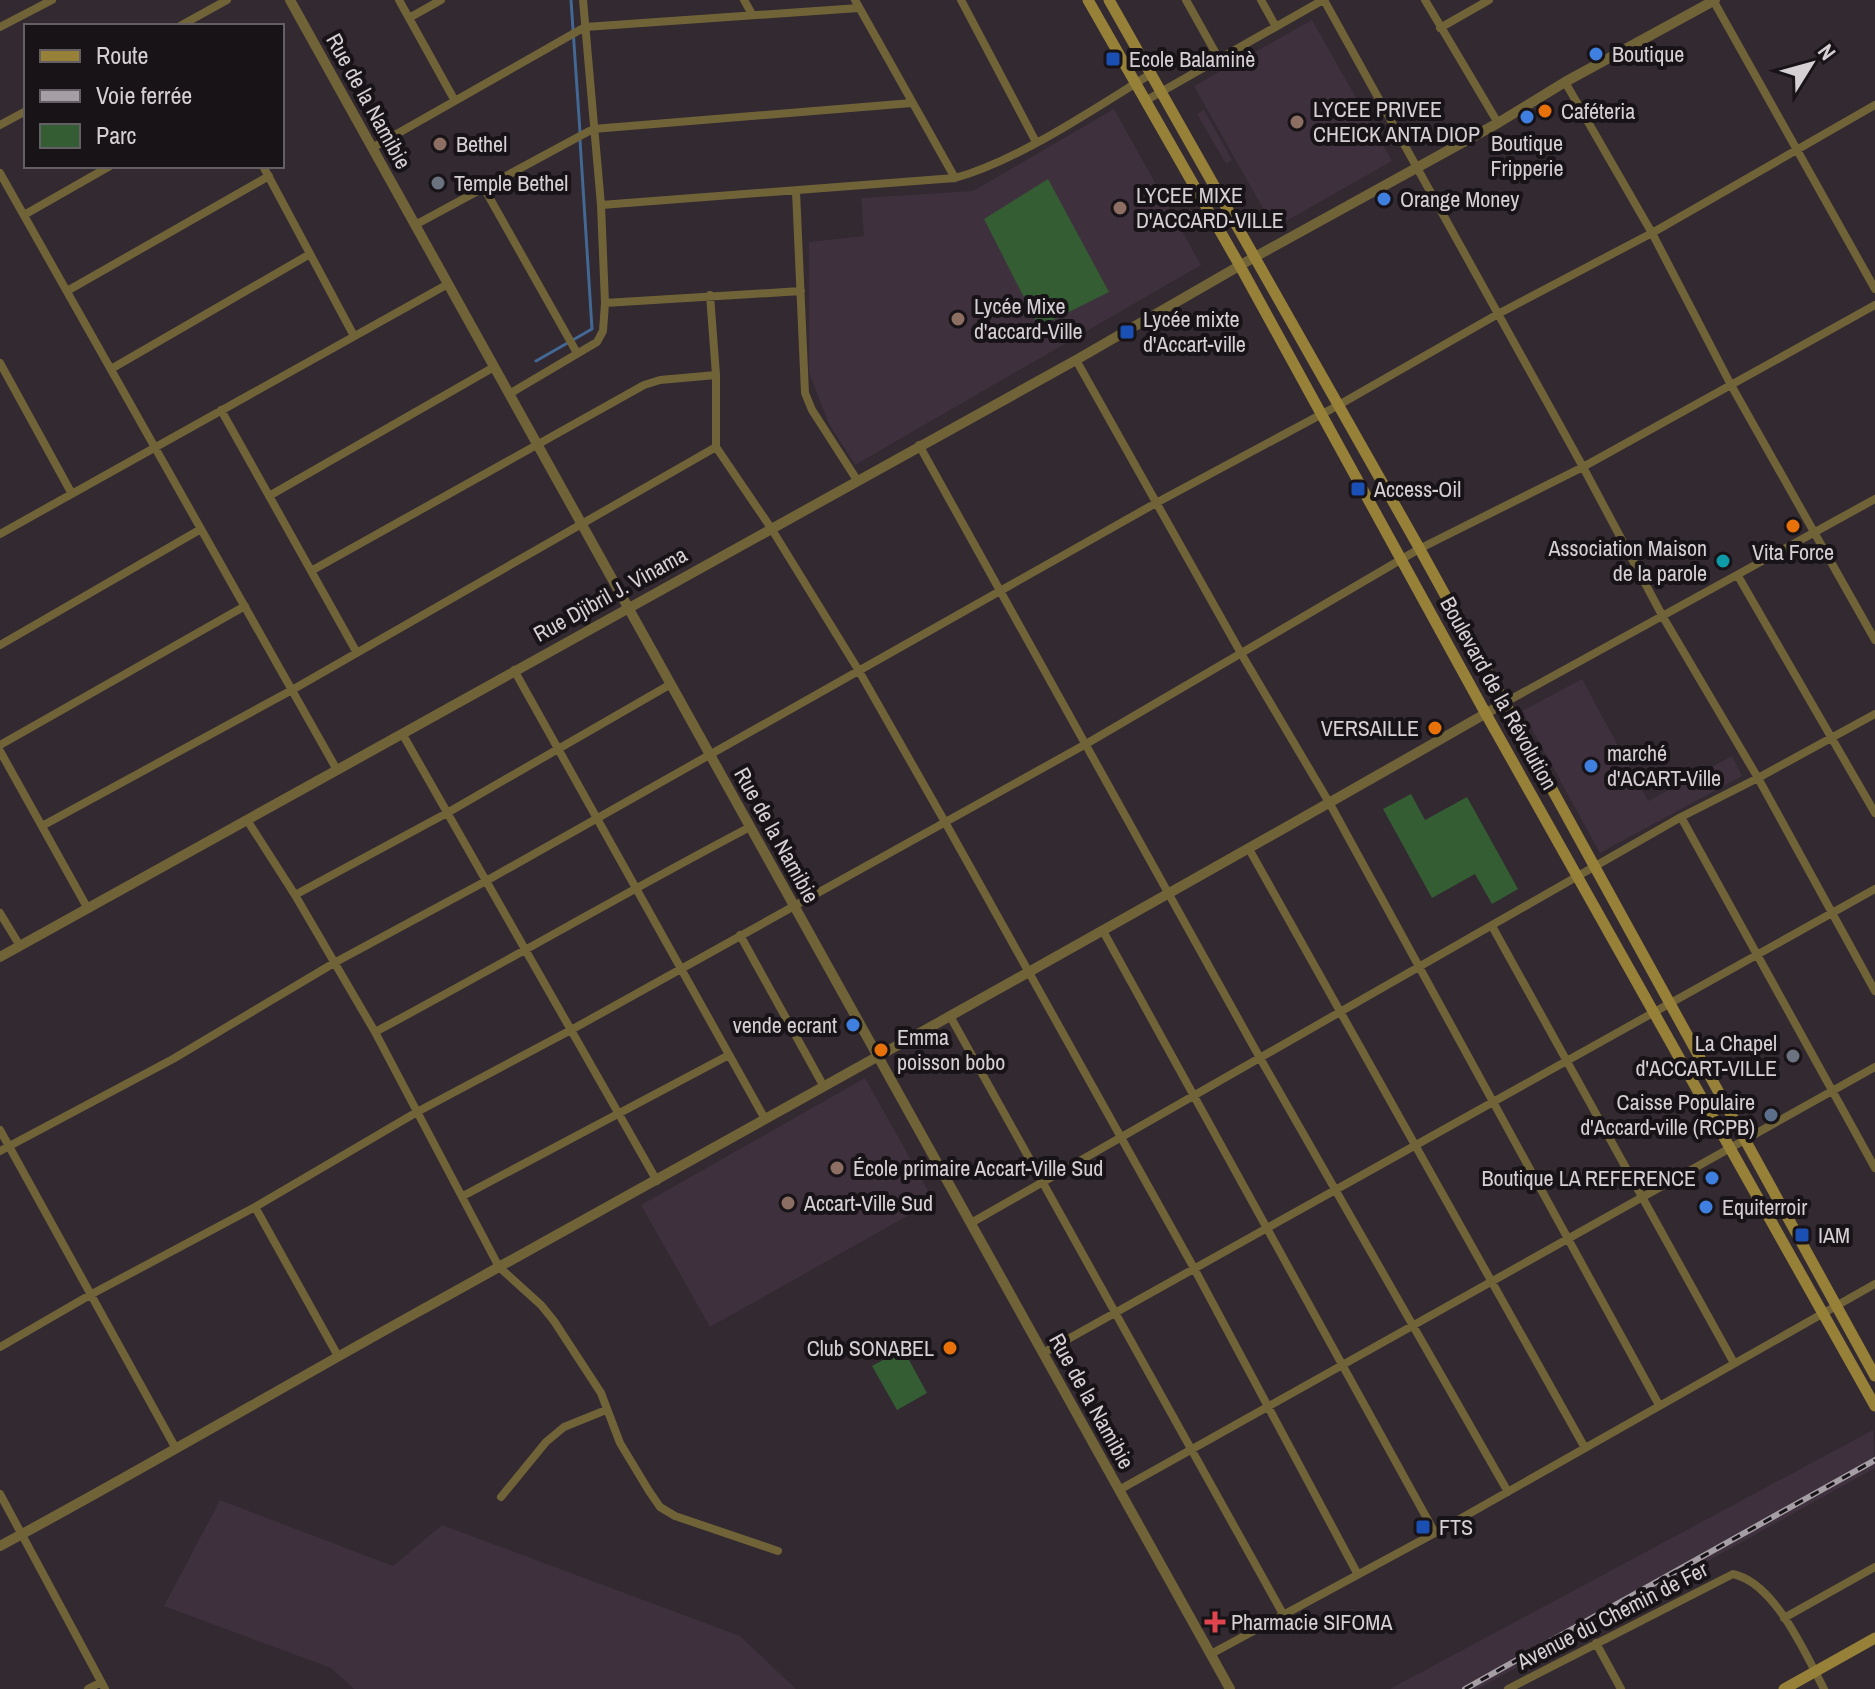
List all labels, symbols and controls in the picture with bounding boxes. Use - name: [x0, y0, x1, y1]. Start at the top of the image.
- legend: [24, 24, 284, 168]
- north arrow: [1771, 24, 1851, 104]
- street label: Rue de la Namibie: [319, 28, 419, 174]
- text: N: [1811, 38, 1843, 66]
- text: Route: [96, 39, 149, 71]
- place label: Boutique: [1612, 39, 1684, 69]
- place label: Ecole Balaminè: [1129, 44, 1255, 74]
- marker: Boutique: [1587, 45, 1605, 63]
- marker: Ecole Balaminè: [1104, 50, 1122, 68]
- text: Voie ferrée: [96, 79, 192, 111]
- place label: LYCEE PRIVEE CHEICK ANTA DIOP: [1313, 94, 1480, 149]
- place label: Caféteria: [1561, 96, 1635, 126]
- marker: Caféteria: [1536, 102, 1554, 120]
- marker: Boutique Fripperie: [1518, 108, 1536, 126]
- marker: LYCEE PRIVEE CHEICK ANTA DIOP: [1288, 113, 1306, 131]
- text: Parc: [96, 119, 137, 151]
- place label: Boutique Fripperie: [1490, 128, 1564, 183]
- place label: Bethel: [456, 129, 507, 159]
- marker: Bethel: [431, 135, 449, 153]
- place label: Temple Bethel: [454, 168, 568, 198]
- marker: Temple Bethel: [429, 174, 447, 192]
- place label: LYCEE MIXE D'ACCARD-VILLE: [1136, 180, 1284, 235]
- place label: Orange Money: [1400, 184, 1519, 214]
- marker: Orange Money: [1375, 190, 1393, 208]
- marker: LYCEE MIXE D'ACCARD-VILLE: [1111, 199, 1129, 217]
- place label: Lycée Mixe d'accard-Ville: [974, 291, 1082, 346]
- place label: Lycée mixte d'Accart-ville: [1143, 304, 1246, 359]
- marker: Lycée Mixe d'accard-Ville: [949, 310, 967, 328]
- marker: Lycée mixte d'Accart-ville: [1118, 323, 1136, 341]
- place label: Access-Oil: [1373, 474, 1461, 504]
- marker: Access-Oil: [1349, 480, 1367, 498]
- marker: Vita Force: [1784, 517, 1802, 535]
- place label: Association Maison de la parole: [1548, 533, 1707, 588]
- place label: Vita Force: [1752, 537, 1834, 567]
- street label: Rue Djibril J. Vinama: [528, 539, 692, 649]
- marker: Association Maison de la parole: [1714, 552, 1732, 570]
- street label: Boulevard de la Révolution: [1433, 591, 1565, 795]
- place label: VERSAILLE: [1321, 713, 1419, 743]
- marker: VERSAILLE: [1426, 719, 1444, 737]
- place label: marché d'ACART-Ville: [1607, 738, 1721, 793]
- marker: marché d'ACART-Ville: [1582, 757, 1600, 775]
- street label: Rue de la Namibie: [727, 762, 827, 908]
- place label: vende ecrant: [733, 1010, 837, 1040]
- marker: vende ecrant: [844, 1016, 862, 1034]
- place label: Emma poisson bobo: [897, 1022, 1005, 1077]
- place label: La Chapel d'ACCART-VILLE: [1635, 1028, 1777, 1083]
- marker: Emma poisson bobo: [872, 1041, 890, 1059]
- marker: La Chapel d'ACCART-VILLE: [1784, 1047, 1802, 1065]
- place label: Caisse Populaire d'Accard-ville (RCPB): [1580, 1087, 1755, 1142]
- marker: Caisse Populaire d'Accard-ville (RCPB): [1762, 1106, 1780, 1124]
- place label: École primaire Accart-Ville Sud: [853, 1153, 1103, 1183]
- marker: École primaire Accart-Ville Sud: [828, 1159, 846, 1177]
- place label: Boutique LA REFERENCE: [1481, 1163, 1696, 1193]
- marker: Boutique LA REFERENCE: [1703, 1169, 1721, 1187]
- place label: Accart-Ville Sud: [803, 1188, 933, 1218]
- place label: Equiterroir: [1722, 1192, 1807, 1222]
- marker: Accart-Ville Sud: [779, 1194, 797, 1212]
- marker: Equiterroir: [1697, 1198, 1715, 1216]
- place label: IAM: [1818, 1220, 1850, 1250]
- marker: IAM: [1793, 1226, 1811, 1244]
- street label: Rue de la Namibie: [1042, 1328, 1142, 1474]
- place label: Club SONABEL: [807, 1333, 934, 1363]
- marker: Club SONABEL: [941, 1339, 959, 1357]
- place label: FTS: [1439, 1512, 1473, 1542]
- marker: FTS: [1414, 1518, 1432, 1536]
- street label: Avenue du Chemin de Fer: [1511, 1554, 1713, 1677]
- place label: Pharmacie SIFOMA: [1231, 1607, 1393, 1637]
- marker: Pharmacie SIFOMA: [1206, 1613, 1224, 1631]

